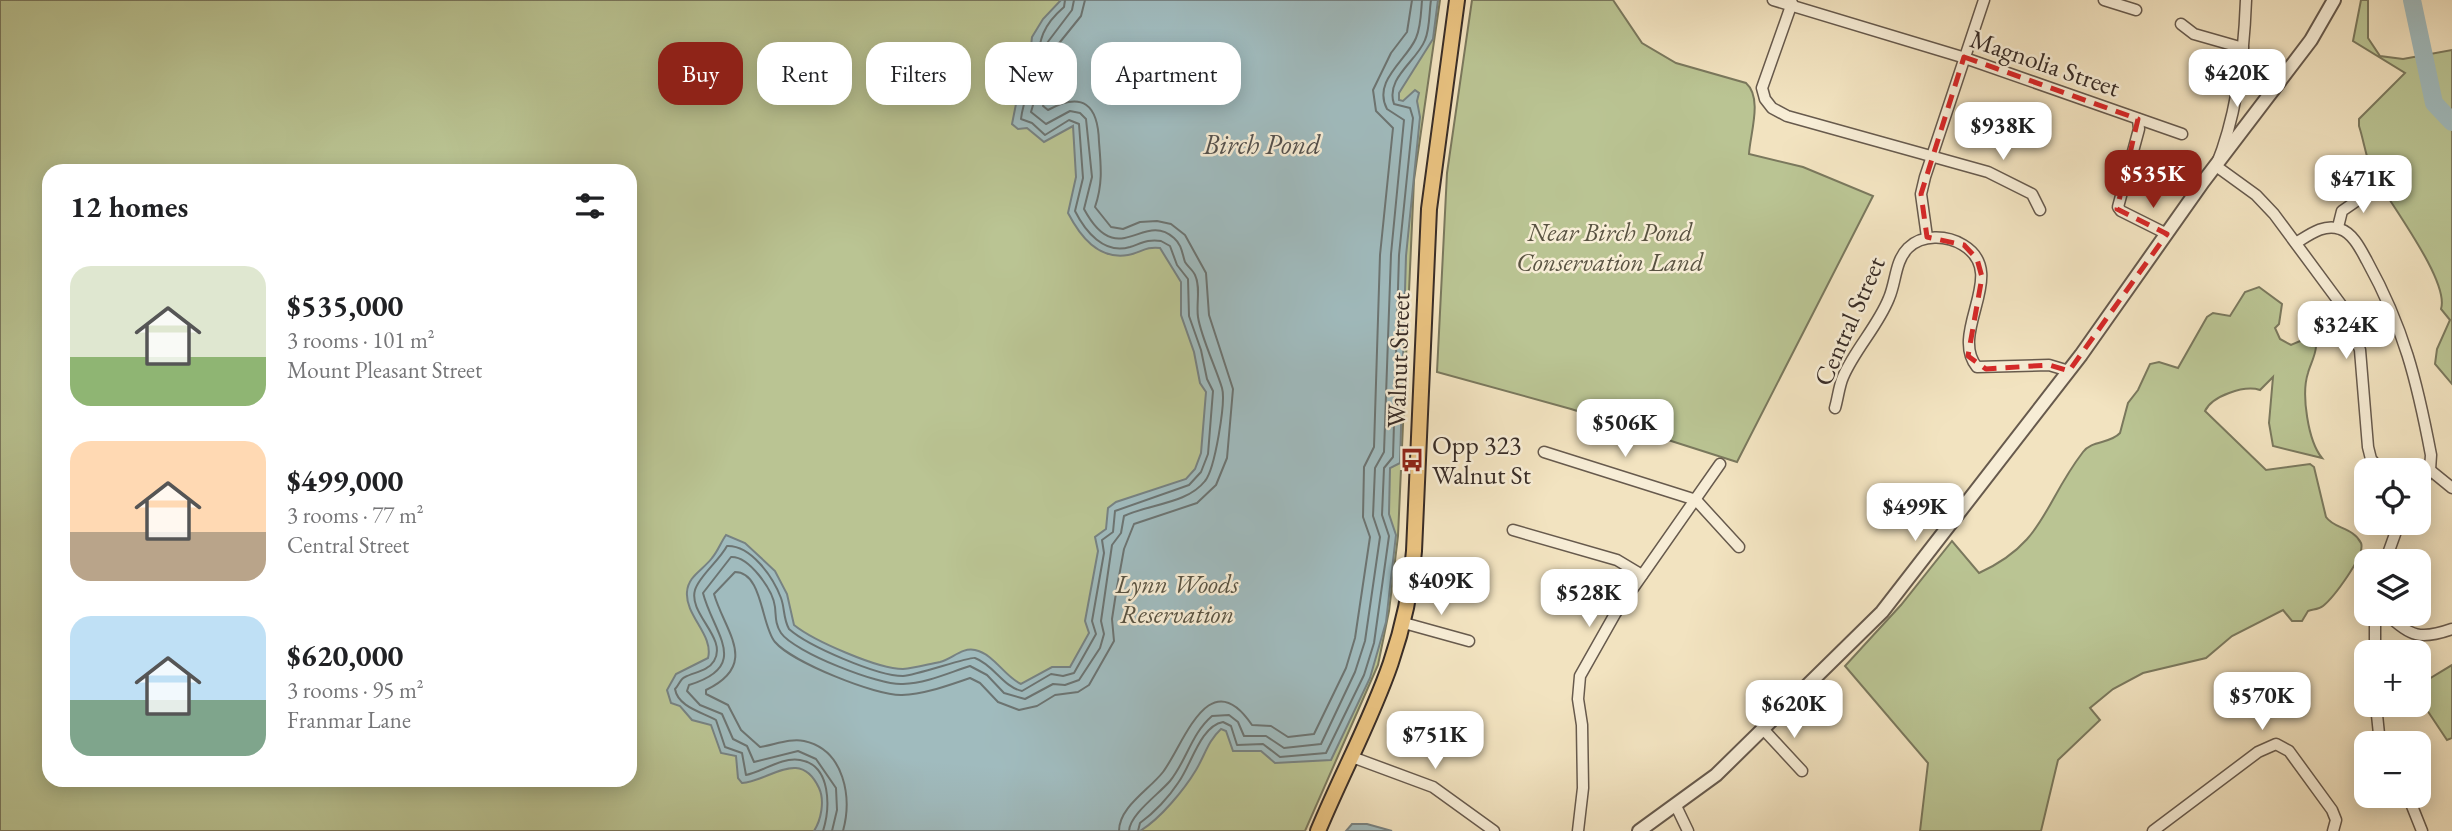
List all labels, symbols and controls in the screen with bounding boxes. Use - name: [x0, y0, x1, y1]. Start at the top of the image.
- street label: Magnolia Street: [1966, 22, 2124, 104]
- chip: Buy: [658, 42, 743, 105]
- chip: Rent: [757, 42, 852, 105]
- chip: Filters: [866, 42, 971, 105]
- chip: New: [985, 42, 1077, 105]
- chip: Apartment: [1091, 42, 1241, 105]
- pin: $420K: [2188, 50, 2286, 109]
- text: $420K: [2205, 57, 2269, 87]
- pin: $938K: [1954, 102, 2052, 162]
- text: $938K: [1971, 110, 2035, 140]
- water label: Birch Pond: [1202, 126, 1321, 162]
- pin: $535K: [2104, 150, 2202, 210]
- pin: $471K: [2314, 156, 2412, 215]
- text: $535K: [2121, 158, 2185, 188]
- text: $471K: [2331, 163, 2395, 193]
- text: 12 homes: [70, 187, 188, 226]
- icon: filters: [571, 187, 609, 225]
- park label: Near Birch Pond Conservation Land: [1516, 215, 1704, 279]
- street label: Central Street: [1805, 251, 1893, 391]
- text: $535,000: [287, 286, 403, 325]
- street label: Walnut Street: [1379, 292, 1417, 428]
- icon: home: [126, 294, 210, 378]
- pin: $324K: [2297, 302, 2395, 361]
- text: $324K: [2314, 309, 2378, 339]
- text: 3 rooms · 101 m²: [287, 325, 435, 355]
- text: Mount Pleasant Street: [287, 355, 482, 385]
- pin: $506K: [1576, 400, 1674, 459]
- text: $506K: [1593, 407, 1657, 437]
- place label: Opp 323 Walnut St: [1432, 428, 1531, 492]
- bus stop icon: Opp 323 Walnut St: [1398, 446, 1426, 474]
- map controls: [2354, 458, 2431, 808]
- button: locate: [2354, 458, 2431, 535]
- text: $499,000: [287, 461, 403, 500]
- icon: home: [126, 469, 210, 553]
- pin: $499K: [1866, 484, 1964, 543]
- text: $499K: [1883, 491, 1947, 521]
- text: 3 rooms · 77 m²: [287, 500, 424, 530]
- text: Central Street: [287, 530, 409, 560]
- button: layers: [2354, 549, 2431, 626]
- pin: $409K: [1392, 558, 1490, 617]
- text: $409K: [1409, 565, 1473, 595]
- park label: Lynn Woods Reservation: [1114, 567, 1239, 631]
- pin: $528K: [1540, 570, 1638, 629]
- text: $528K: [1557, 577, 1621, 607]
- text: $620,000: [287, 636, 403, 675]
- button: +: [2354, 640, 2431, 717]
- icon: home: [126, 644, 210, 728]
- pin: $570K: [2213, 672, 2311, 732]
- text: 3 rooms · 95 m²: [287, 675, 424, 705]
- pin: $620K: [1745, 680, 1843, 740]
- text: $570K: [2230, 680, 2294, 710]
- text: $620K: [1762, 688, 1826, 718]
- text: Franmar Lane: [287, 705, 411, 735]
- pin: $751K: [1386, 712, 1484, 771]
- text: $751K: [1403, 719, 1467, 749]
- button: −: [2354, 731, 2431, 808]

